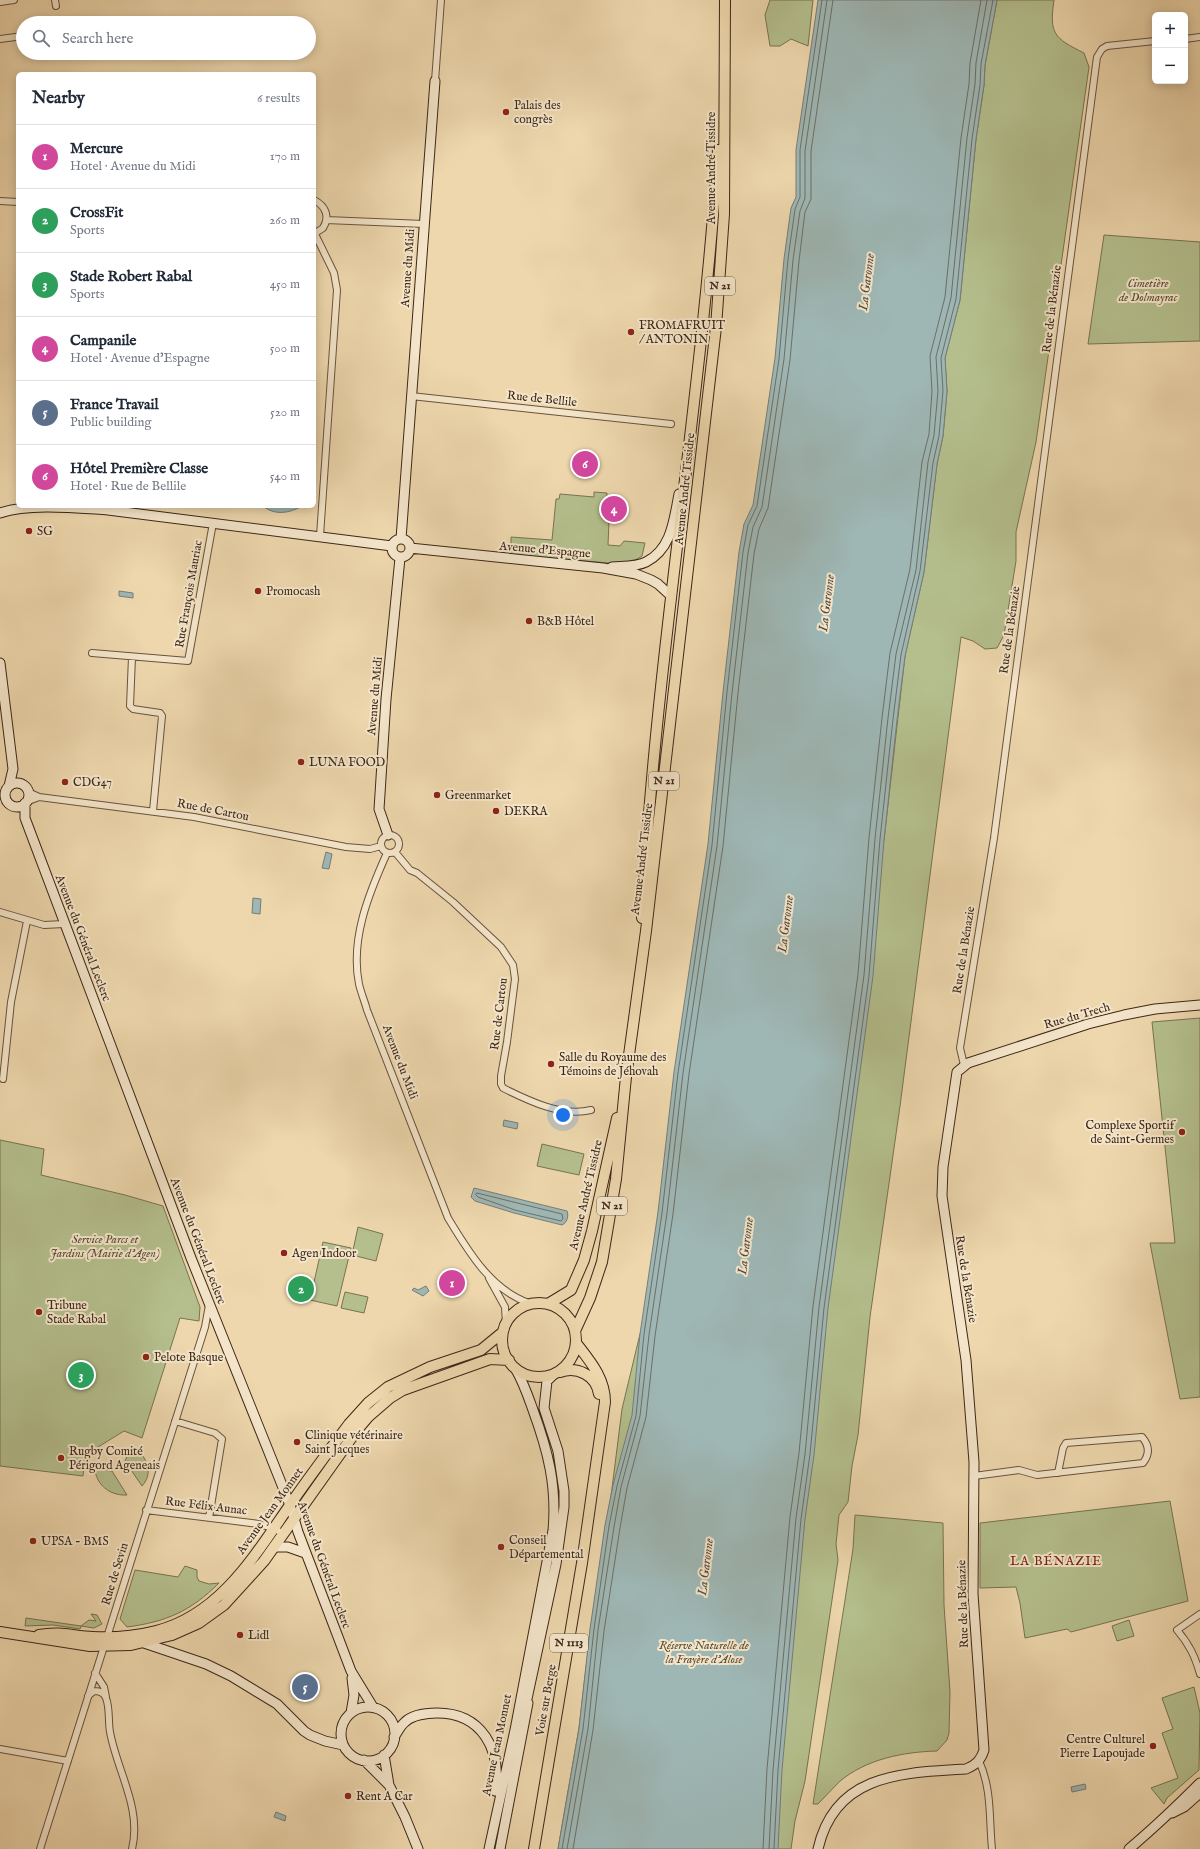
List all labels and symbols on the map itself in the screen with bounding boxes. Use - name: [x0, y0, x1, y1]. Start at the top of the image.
- place label: Palais des congrès: [514, 98, 561, 127]
- marker: Palais des congrès: [501, 107, 511, 117]
- street label: Avenue André Tissidre: [704, 111, 719, 225]
- street label: Avenue du Midi: [398, 228, 418, 309]
- water label: La Garonne: [855, 252, 879, 313]
- street label: Rue de la Bénazie: [1039, 264, 1065, 354]
- park label: Cimetière de Dolmayrac: [1118, 276, 1178, 305]
- road number: N 21: [705, 277, 735, 295]
- place label: FROMAFRUIT / ANTONIN: [639, 318, 725, 347]
- marker: FROMAFRUIT / ANTONIN: [626, 327, 636, 337]
- street label: Rue de Bellile: [506, 388, 578, 410]
- street label: Avenue André Tissidre: [672, 432, 698, 547]
- pin: 6: [572, 449, 598, 479]
- pin: 4: [601, 494, 627, 524]
- place label: SG: [37, 524, 53, 539]
- marker: SG: [24, 526, 34, 536]
- street label: Avenue d'Espagne: [498, 538, 592, 563]
- street label: Rue François Mauriac: [172, 539, 206, 649]
- water label: La Garonne: [815, 573, 839, 634]
- place label: Promocash: [266, 584, 321, 599]
- street label: Rue de la Bénazie: [996, 585, 1024, 675]
- marker: Promocash: [253, 586, 263, 596]
- place label: B&B Hôtel: [537, 614, 595, 629]
- marker: B&B Hôtel: [524, 616, 534, 626]
- street label: Avenue du Midi: [364, 656, 386, 737]
- place label: LUNA FOOD: [309, 755, 386, 770]
- marker: LUNA FOOD: [296, 757, 306, 767]
- road number: N 21: [649, 772, 679, 790]
- place label: CDG47: [73, 775, 112, 790]
- marker: CDG47: [60, 777, 70, 787]
- place label: Greenmarket: [445, 788, 511, 803]
- marker: Greenmarket: [432, 790, 442, 800]
- street label: Rue de Cartou: [176, 796, 250, 824]
- street label: Avenue André Tissidre: [628, 802, 656, 917]
- place label: DEKRA: [504, 804, 549, 819]
- marker: DEKRA: [491, 806, 501, 816]
- street label: Avenue du Général Leclerc: [52, 872, 114, 1004]
- water label: La Garonne: [774, 894, 798, 955]
- street label: Rue de la Bénazie: [950, 905, 978, 995]
- street label: Rue de Cartou: [487, 977, 511, 1051]
- street label: Rue du Trech: [1042, 999, 1112, 1033]
- street label: Avenue du Midi: [379, 1022, 421, 1101]
- place label: Salle du Royaume des Témoins de Jéhovah: [559, 1050, 666, 1080]
- marker: Salle du Royaume des Témoins de Jéhovah: [546, 1059, 556, 1069]
- your location: [553, 1105, 573, 1125]
- place label: Complexe Sportif de Saint-Germes: [1085, 1118, 1177, 1147]
- marker: Complexe Sportif de Saint-Germes: [1177, 1127, 1187, 1137]
- street label: Avenue André Tissidre: [566, 1138, 606, 1253]
- street label: Avenue du Général Leclerc: [167, 1175, 229, 1307]
- road number: N 21: [597, 1197, 627, 1215]
- water label: La Garonne: [734, 1216, 758, 1277]
- park label: Service Parcs et Jardins (Mairie d'Agen): [50, 1232, 160, 1262]
- street label: Rue de la Bénazie: [952, 1234, 980, 1324]
- place label: Agen Indoor: [291, 1246, 357, 1261]
- marker: Agen Indoor: [279, 1248, 289, 1258]
- pin: 1: [439, 1268, 465, 1298]
- pin: 2: [288, 1274, 314, 1304]
- place label: Tribune Stade Rabal: [47, 1298, 107, 1327]
- marker: Tribune Stade Rabal: [34, 1307, 44, 1317]
- place label: Pelote Basque: [154, 1350, 224, 1366]
- marker: Pelote Basque: [141, 1352, 151, 1362]
- pin: 3: [68, 1360, 94, 1390]
- place label: Clinique vétérinaire Saint Jacques: [305, 1428, 403, 1458]
- marker: Clinique vétérinaire Saint Jacques: [292, 1437, 302, 1447]
- place label: Rugby Comité Périgord Ageneais: [69, 1444, 160, 1473]
- marker: Rugby Comité Périgord Ageneais: [56, 1453, 66, 1463]
- street label: Avenue Jean Monnet: [233, 1465, 307, 1559]
- street label: Rue Félix Aunac: [164, 1494, 248, 1518]
- street label: Avenue du Général Leclerc: [294, 1498, 354, 1631]
- place label: Conseil Départemental: [509, 1533, 584, 1563]
- place label: UPSA - BMS: [41, 1534, 109, 1549]
- marker: UPSA - BMS: [28, 1536, 38, 1546]
- water label: La Garonne: [694, 1537, 718, 1598]
- street label: Rue de Sevin: [98, 1540, 132, 1607]
- marker: Conseil Départemental: [496, 1542, 506, 1552]
- district label: LA BÉNAZIE: [1010, 1553, 1102, 1570]
- street label: Rue de la Bénazie: [954, 1559, 972, 1648]
- place label: Lidl: [248, 1628, 270, 1643]
- marker: Lidl: [235, 1630, 245, 1640]
- road number: N 1113: [550, 1634, 588, 1652]
- park label: Réserve Naturelle de la Frayère d'Alose: [659, 1638, 749, 1667]
- street label: Voie sur Berge: [532, 1663, 560, 1738]
- pin: 5: [292, 1672, 318, 1702]
- street label: Avenue Jean Monnet: [479, 1693, 516, 1798]
- place label: Centre Culturel Pierre Lapoujade: [1060, 1732, 1146, 1762]
- marker: Centre Culturel Pierre Lapoujade: [1148, 1741, 1158, 1751]
- place label: Rent A Car: [356, 1789, 413, 1804]
- marker: Rent A Car: [343, 1791, 353, 1801]

